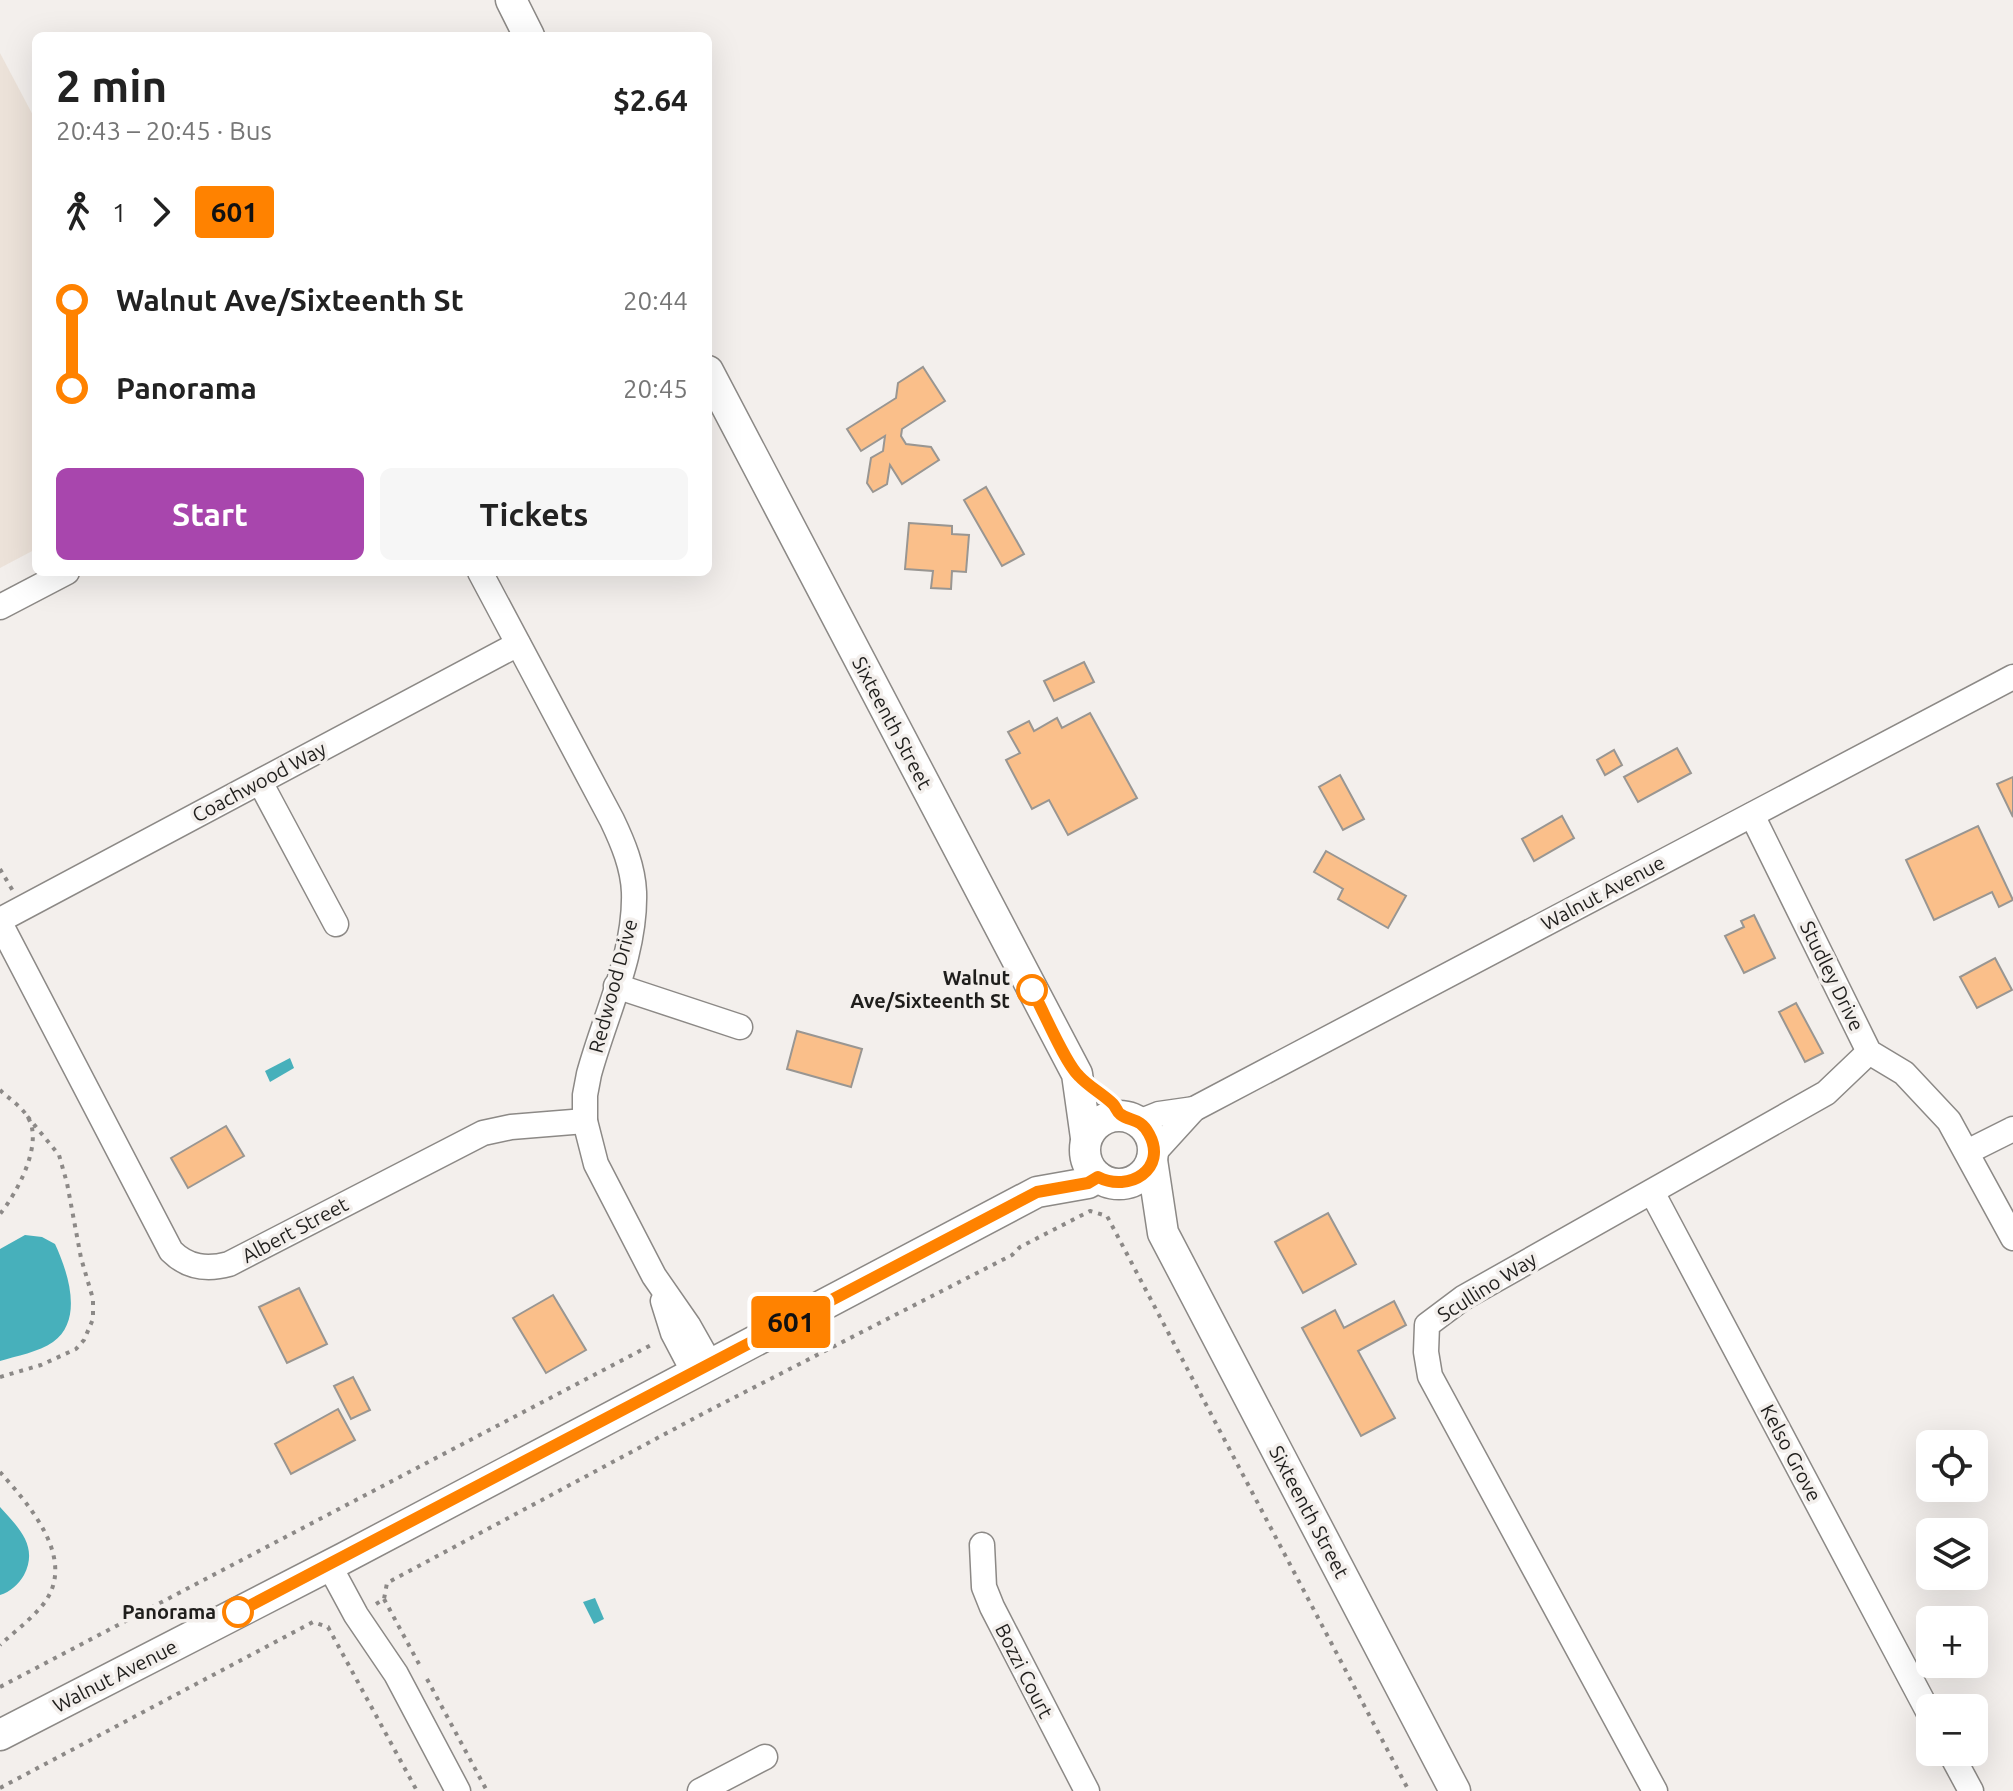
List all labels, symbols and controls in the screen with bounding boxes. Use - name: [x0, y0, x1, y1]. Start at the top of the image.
- text: 2 min: [56, 61, 167, 110]
- text: $2.64: [613, 83, 688, 117]
- text: 20:43 – 20:45 · Bus: [56, 116, 272, 145]
- icon: walk: [56, 190, 100, 234]
- icon: forward: [139, 190, 183, 234]
- text: 601: [211, 196, 258, 227]
- text: 1: [112, 198, 127, 227]
- text: Walnut Ave/Sixteenth St: [116, 283, 464, 317]
- text: 20:44: [623, 286, 688, 315]
- text: Panorama: [116, 371, 257, 405]
- text: 20:45: [623, 374, 688, 403]
- button: Start: [56, 468, 364, 560]
- button: Tickets: [380, 468, 688, 560]
- street label: Sixteenth Street: [848, 653, 937, 793]
- street label: Coachwood Way: [188, 736, 330, 826]
- street label: Walnut Avenue: [1537, 850, 1668, 935]
- street label: Redwood Drive: [584, 916, 641, 1055]
- street label: Studley Drive: [1796, 917, 1869, 1034]
- place label: Walnut Ave/Sixteenth St: [850, 966, 1010, 1012]
- marker: Walnut Ave/Sixteenth St: [1017, 975, 1047, 1005]
- street label: Albert Street: [238, 1192, 352, 1267]
- street label: Scullino Way: [1433, 1247, 1541, 1326]
- line badge: 601: [745, 1296, 837, 1348]
- text: 601: [767, 1306, 815, 1337]
- street label: Kelso Grove: [1756, 1400, 1827, 1505]
- map controls: [1916, 1430, 1988, 1766]
- button: locate: [1916, 1430, 1988, 1502]
- street label: Sixteenth Street: [1265, 1442, 1354, 1582]
- button: layers: [1916, 1518, 1988, 1590]
- marker: Panorama: [223, 1597, 253, 1627]
- place label: Panorama: [122, 1600, 216, 1623]
- button: +: [1916, 1606, 1988, 1678]
- street label: Bozzi Court: [991, 1620, 1058, 1722]
- street label: Walnut Avenue: [49, 1634, 181, 1717]
- button: −: [1916, 1694, 1988, 1766]

